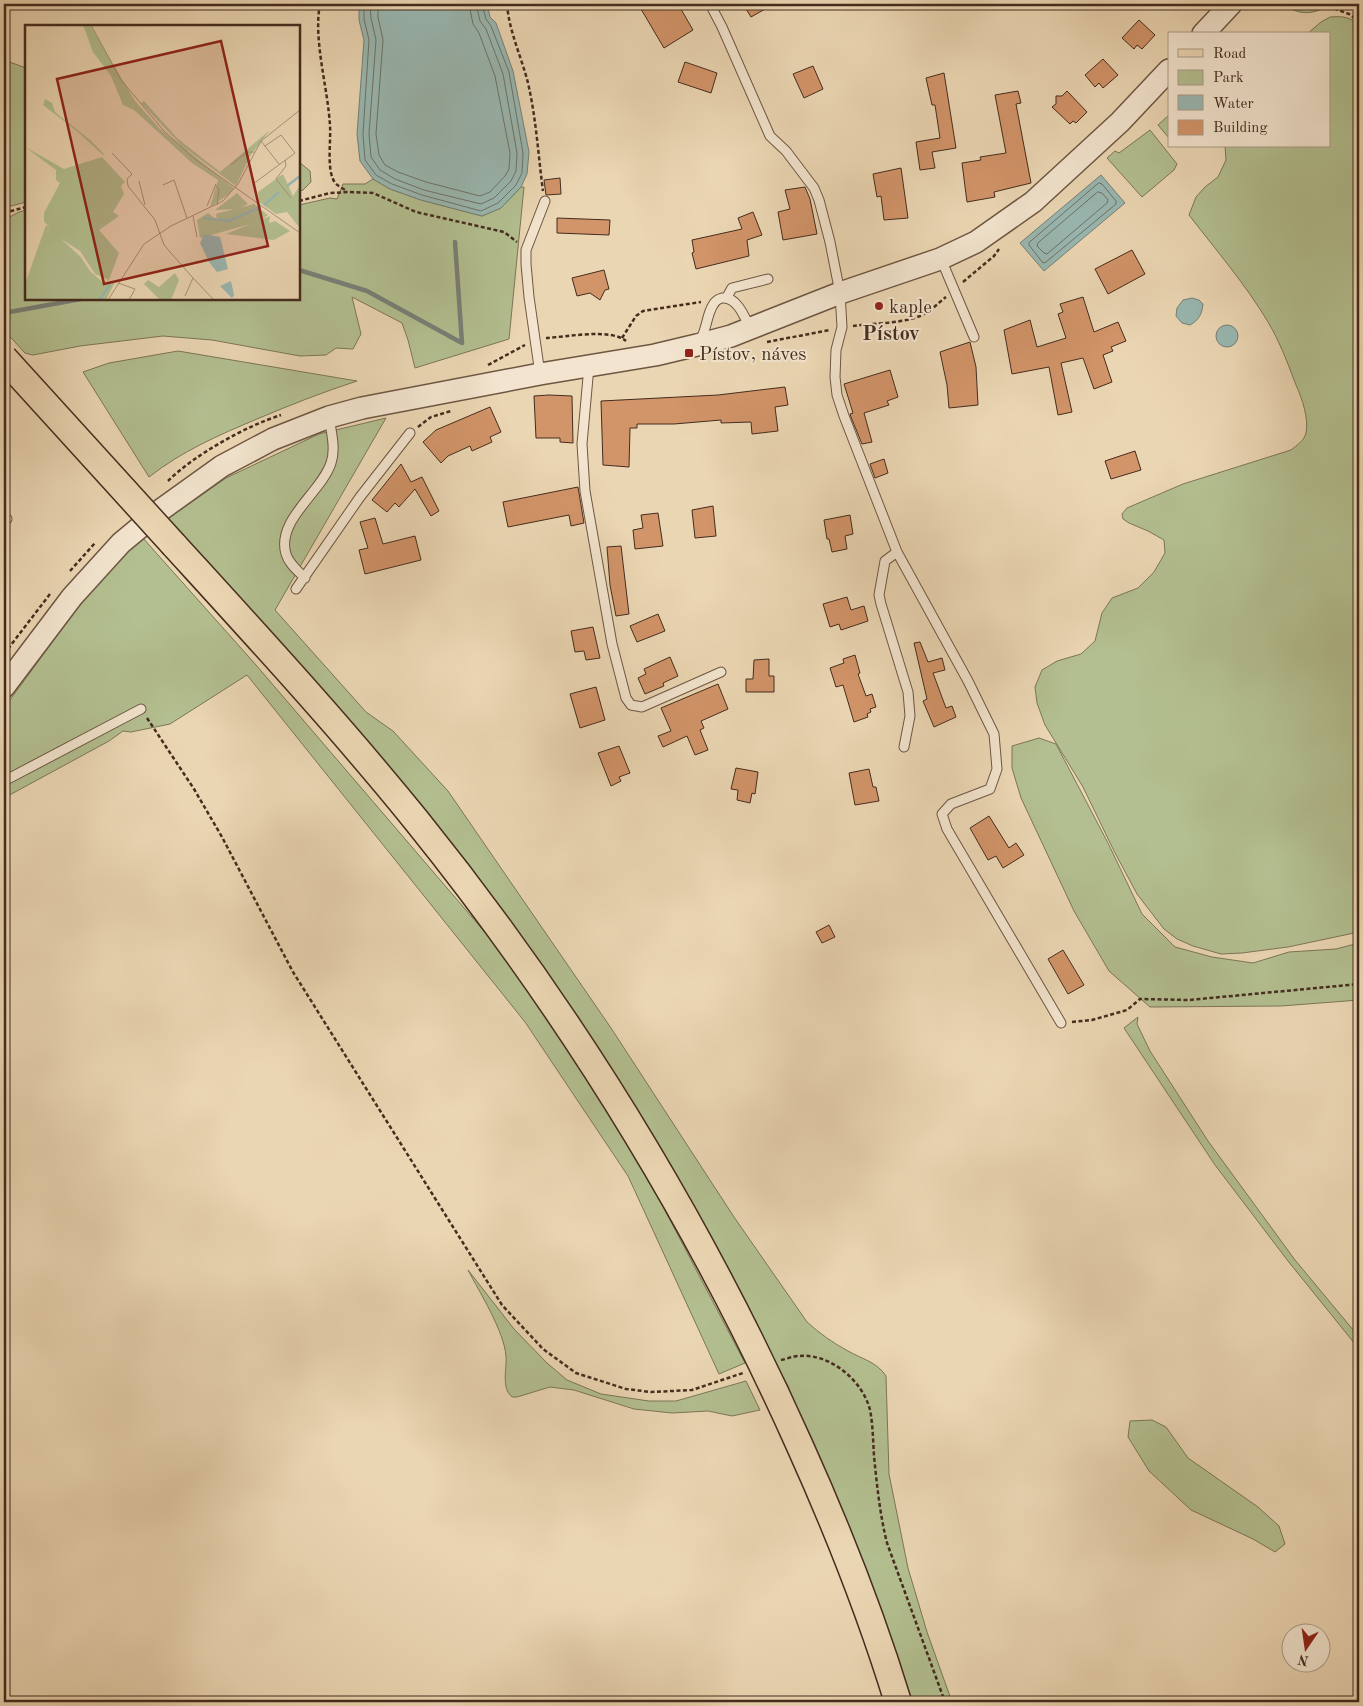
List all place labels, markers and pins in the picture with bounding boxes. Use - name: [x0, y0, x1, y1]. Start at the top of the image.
- place label: kaple: [889, 299, 932, 318]
- marker: kaple: [873, 300, 885, 312]
- place label: Pístov, náves: [699, 346, 806, 365]
- marker: Pístov, náves: [683, 347, 695, 359]

